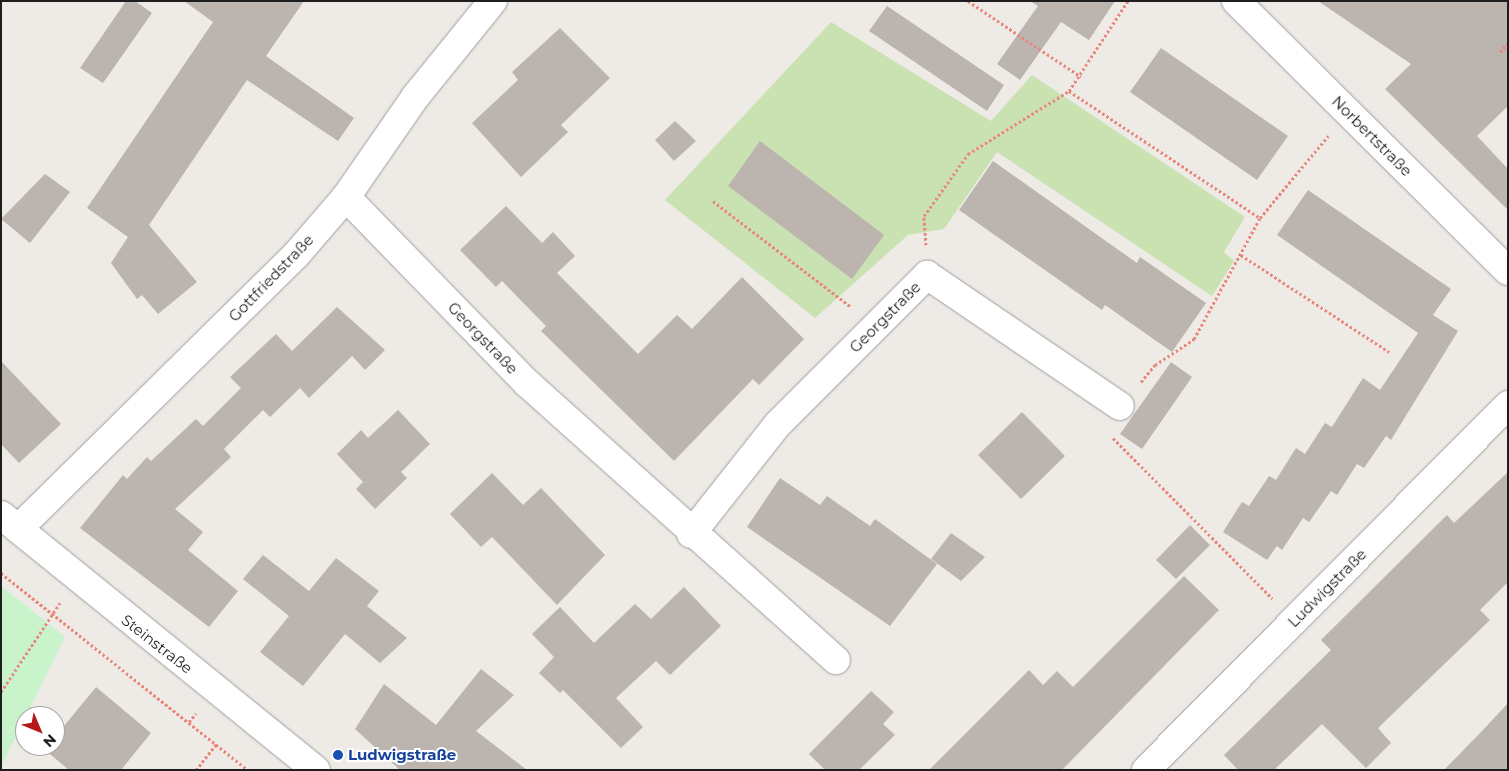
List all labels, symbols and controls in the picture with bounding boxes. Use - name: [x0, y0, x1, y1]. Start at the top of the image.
- street label: Norbertstraße: [1328, 92, 1416, 180]
- street label: Gottfriedstraße: [225, 231, 317, 325]
- street label: Georgstraße: [846, 278, 924, 356]
- street label: Georgstraße: [444, 298, 522, 378]
- street label: Ludwigstraße: [1284, 545, 1370, 631]
- street label: Steinstraße: [118, 611, 196, 677]
- north arrow: [15, 706, 65, 756]
- text: N: [40, 731, 60, 751]
- place label: Ludwigstraße: [348, 746, 456, 764]
- marker: Ludwigstraße: [332, 749, 344, 761]

